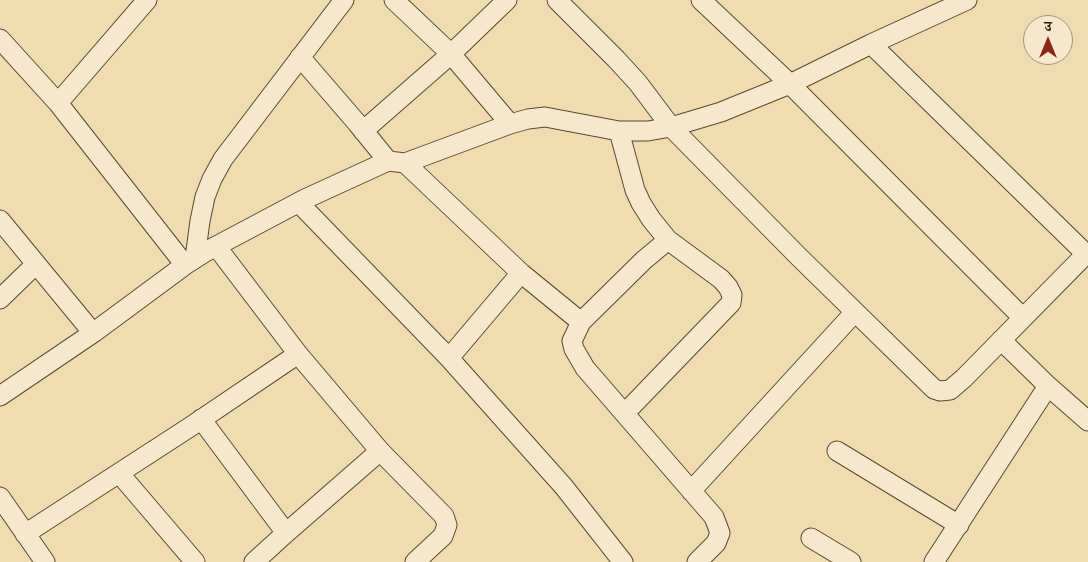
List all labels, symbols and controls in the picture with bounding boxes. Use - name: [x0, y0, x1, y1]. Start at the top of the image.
- north arrow: [1023, 15, 1073, 65]
- text: उ: [1044, 16, 1052, 36]

